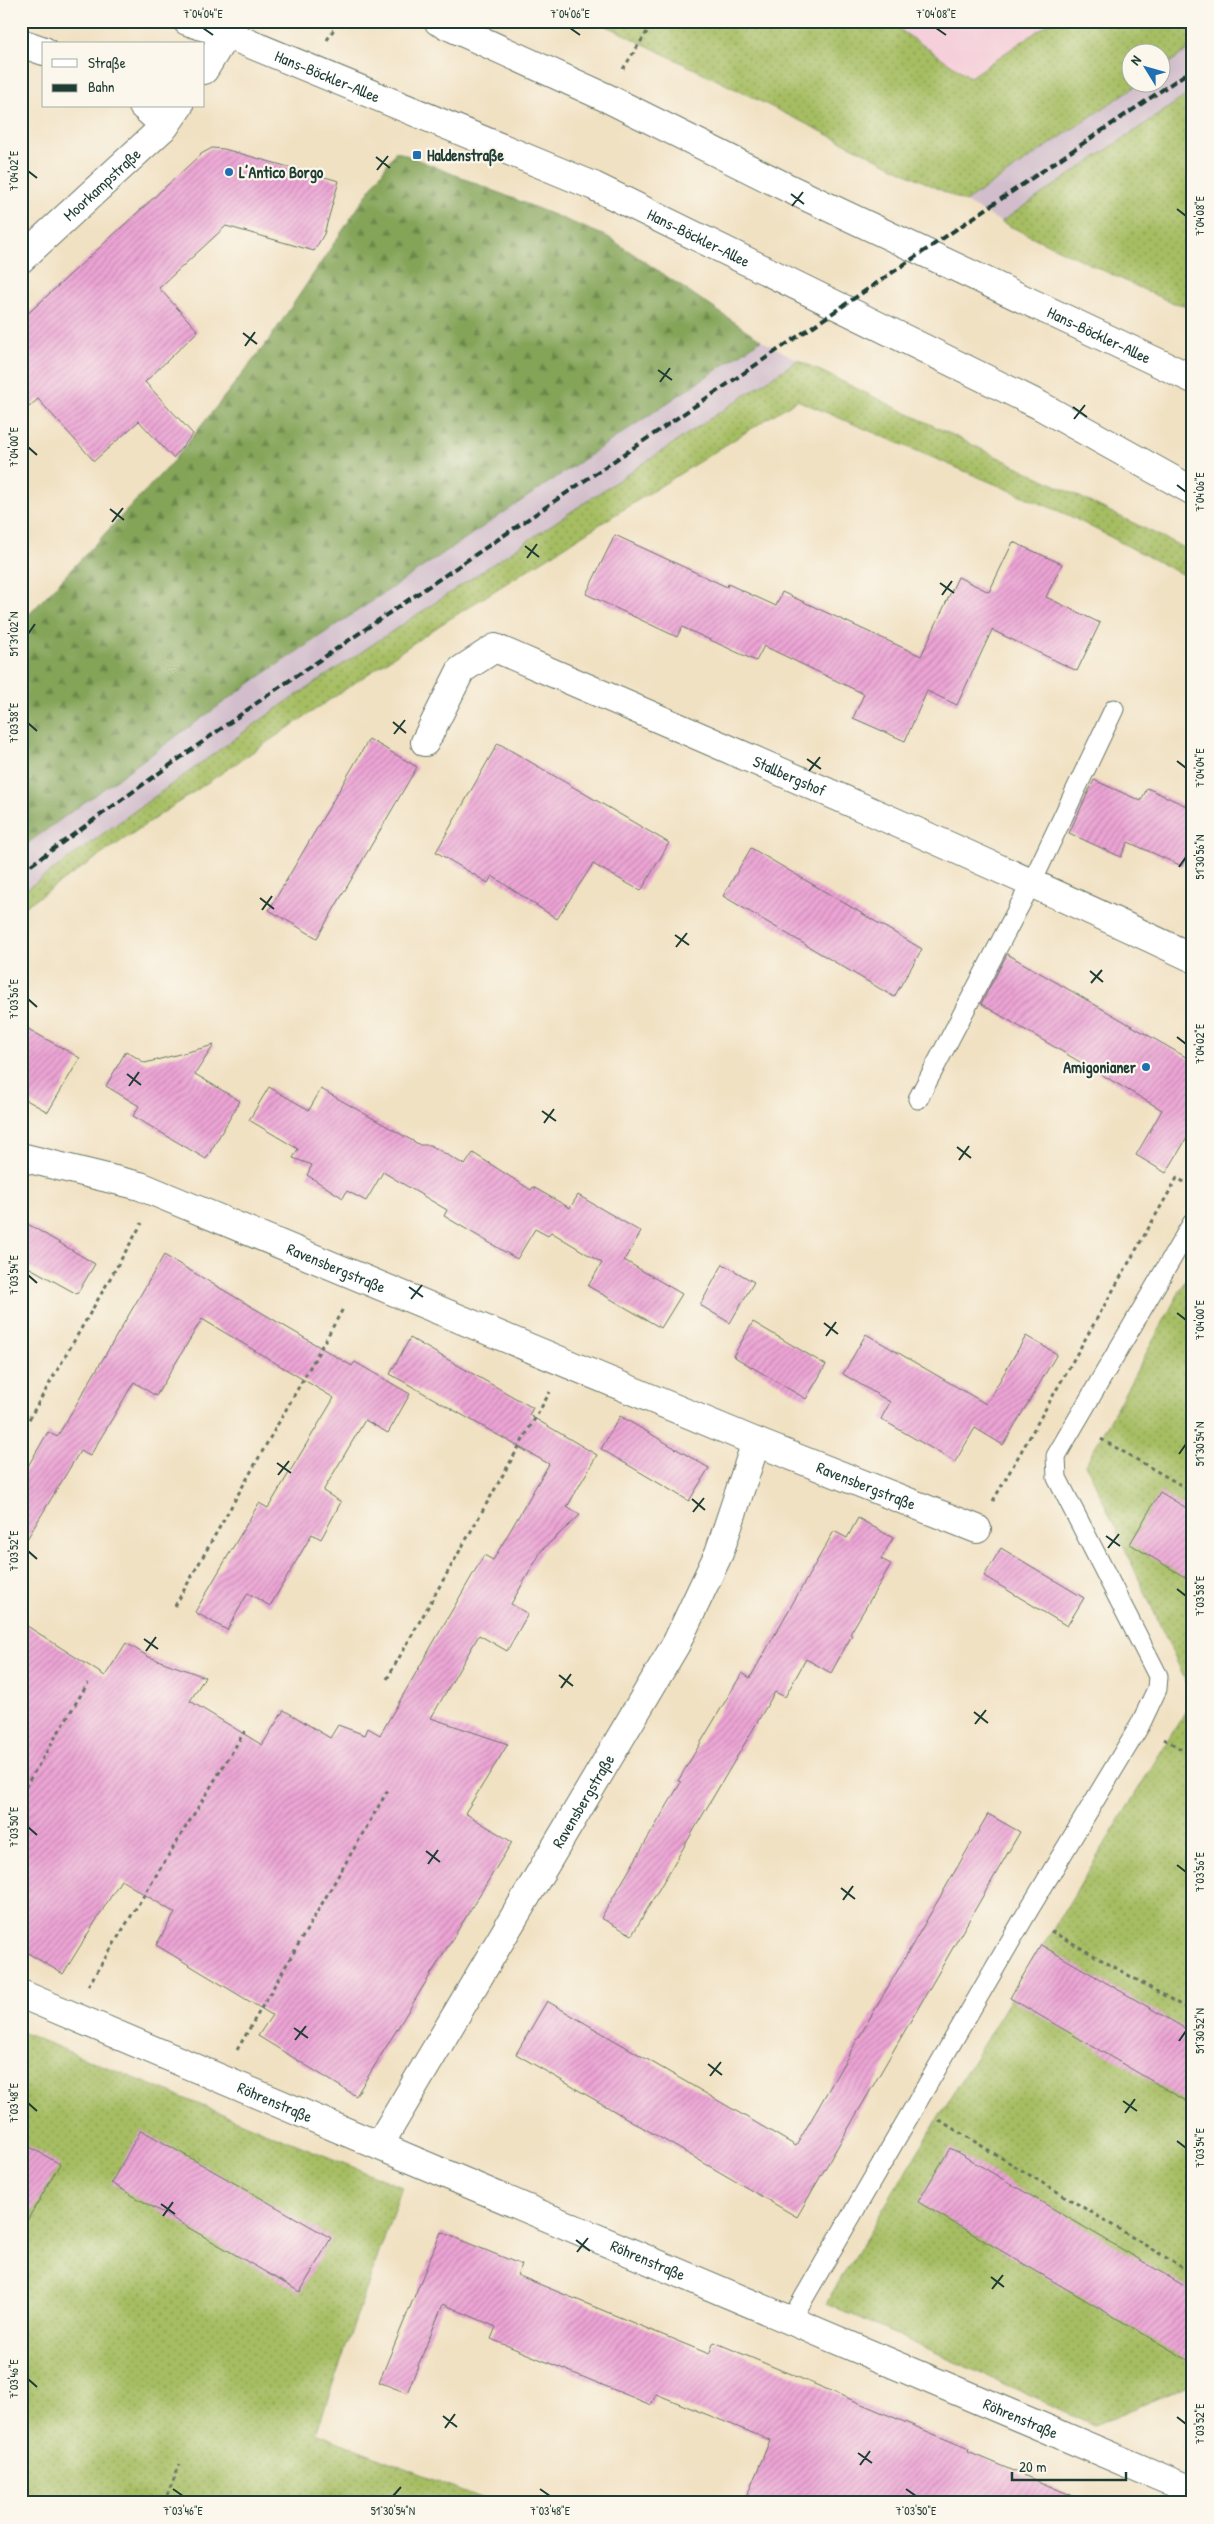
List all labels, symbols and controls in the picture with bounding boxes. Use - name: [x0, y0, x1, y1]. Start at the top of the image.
- text: 7°04'04"E: [183, 5, 223, 22]
- text: 7°04'06"E: [550, 5, 591, 22]
- text: 7°04'08"E: [916, 5, 957, 22]
- legend: [42, 42, 205, 108]
- north arrow: [1122, 42, 1172, 92]
- street label: Hans-Böckler-Allee: [272, 44, 384, 108]
- text: N: [1125, 51, 1145, 69]
- text: Straße: [88, 52, 126, 73]
- text: Bahn: [88, 76, 115, 97]
- street label: Moorkampstraße: [58, 143, 146, 226]
- place label: Haldenstraße: [427, 144, 504, 167]
- marker: Haldenstraße: [411, 149, 423, 161]
- text: 7°04'02"E: [5, 150, 22, 191]
- place label: L’Antico Borgo: [239, 161, 324, 184]
- marker: L’Antico Borgo: [223, 166, 235, 178]
- text: 7°04'08"E: [1191, 195, 1208, 236]
- street label: Hans-Böckler-Allee: [644, 203, 754, 272]
- street label: Hans-Böckler-Allee: [1044, 301, 1155, 369]
- text: 7°04'00"E: [5, 426, 22, 467]
- text: 7°04'06"E: [1191, 471, 1208, 512]
- text: 51°31'02"N: [5, 612, 22, 656]
- text: 7°03'58"E: [5, 702, 22, 743]
- text: 7°04'04"E: [1191, 748, 1208, 788]
- street label: Stallbergshof: [750, 750, 830, 801]
- text: 51°30'56"N: [1191, 835, 1208, 879]
- text: 7°03'56"E: [5, 978, 22, 1019]
- text: 7°04'02"E: [1191, 1023, 1208, 1064]
- place label: Amigonianer: [1063, 1056, 1137, 1079]
- marker: Amigonianer: [1140, 1061, 1152, 1073]
- street label: Ravensbergstraße: [284, 1237, 390, 1298]
- text: 7°03'54"E: [5, 1254, 22, 1295]
- text: 7°04'00"E: [1191, 1299, 1208, 1340]
- text: 51°30'54"N: [1191, 1422, 1208, 1466]
- street label: Ravensbergstraße: [813, 1456, 920, 1515]
- text: 7°03'52"E: [5, 1530, 22, 1572]
- text: 7°03'58"E: [1191, 1575, 1208, 1616]
- street label: Ravensbergstraße: [547, 1750, 620, 1852]
- text: 7°03'50"E: [5, 1806, 22, 1847]
- text: 7°03'56"E: [1191, 1851, 1208, 1892]
- text: 51°30'52"N: [1191, 2008, 1208, 2054]
- street label: Röhrenstraße: [234, 2076, 316, 2128]
- text: 7°03'48"E: [5, 2082, 22, 2123]
- text: 7°03'54"E: [1191, 2127, 1208, 2168]
- street label: Röhrenstraße: [607, 2234, 689, 2286]
- text: 7°03'46"E: [5, 2358, 22, 2399]
- street label: Röhrenstraße: [980, 2392, 1062, 2444]
- text: 7°03'52"E: [1191, 2403, 1208, 2445]
- scale bar: [1012, 2449, 1125, 2481]
- text: 20 m: [1019, 2456, 1046, 2477]
- text: 7°03'46"E: [163, 2502, 204, 2519]
- text: 51°30'54"N: [371, 2502, 415, 2519]
- text: 7°03'48"E: [530, 2502, 571, 2519]
- text: 7°03'50"E: [896, 2502, 937, 2519]

